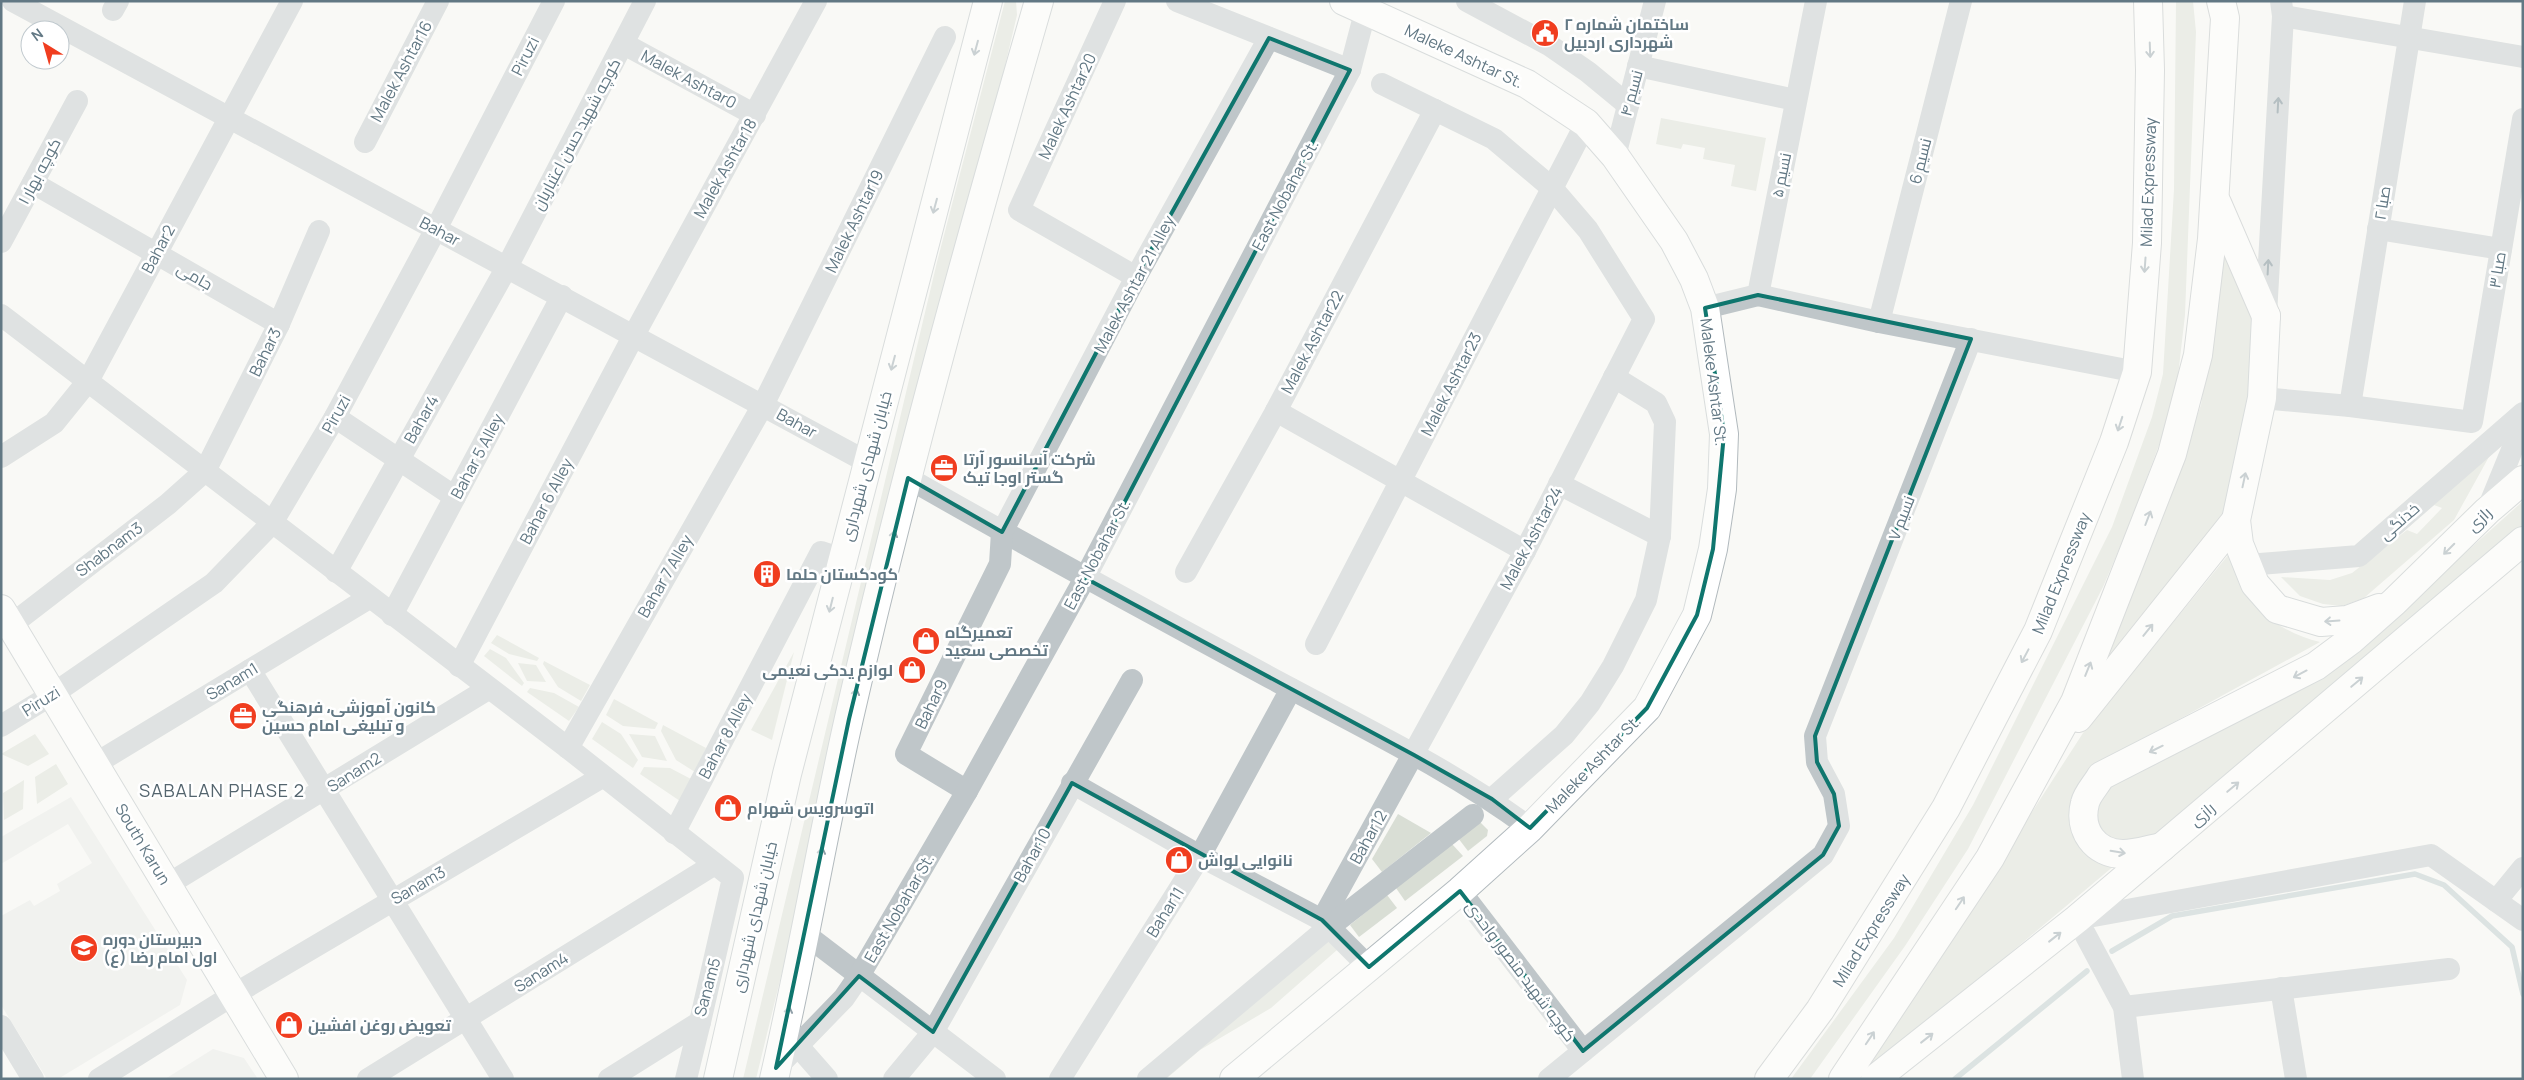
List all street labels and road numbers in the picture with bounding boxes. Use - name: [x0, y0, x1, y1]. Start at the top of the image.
- street label: Malek Ashtar16: [365, 16, 437, 126]
- street label: Maleke Ashtar St.: [1401, 19, 1527, 93]
- street label: Piruzi: [506, 33, 544, 79]
- street label: Malek Ashtar0: [637, 45, 741, 113]
- street label: Malek Ashtar20: [1033, 49, 1101, 163]
- street label: کوچه شهید حسن اعتباریان: [527, 54, 626, 214]
- street label: نسیم ۴: [1614, 67, 1649, 119]
- street label: Malek Ashtar18: [688, 114, 762, 222]
- street label: Milad Expressway: [2135, 116, 2161, 247]
- street label: کوچه بهار ۱: [12, 134, 67, 209]
- street label: East Nobahar St.: [1247, 136, 1323, 254]
- street label: نسیم 6: [1904, 136, 1937, 186]
- street label: نسیم ۵: [1766, 151, 1797, 199]
- street label: Malek Ashtar19: [820, 166, 888, 276]
- street label: صبا ۲: [2368, 184, 2396, 222]
- street label: Bahar: [416, 211, 464, 251]
- street label: Malek Ashtar 21 Alley: [1088, 211, 1180, 357]
- street label: Bahar2: [136, 221, 180, 277]
- street label: صبا ۳: [2483, 250, 2511, 290]
- street label: جامی: [173, 257, 217, 295]
- street label: Malek Ashtar22: [1276, 287, 1348, 397]
- street label: Maleke Ashtar St.: [1695, 317, 1733, 447]
- street label: Bahar3: [244, 324, 286, 380]
- street label: Malek Ashtar23: [1415, 328, 1487, 440]
- street label: خیابان شهدای شهرداری: [835, 389, 897, 543]
- street label: Piruzi: [316, 391, 356, 437]
- street label: Bahar4: [398, 391, 444, 447]
- street label: Bahar: [773, 403, 821, 443]
- street label: Bahar 5 Alley: [445, 409, 509, 503]
- street label: Bahar 6 Alley: [514, 454, 578, 548]
- street label: Malek Ashtar24: [1495, 483, 1567, 593]
- street label: نسیم ۷: [1882, 492, 1921, 544]
- street label: East Nobahar St.: [1059, 495, 1135, 613]
- street label: خدنگی: [2374, 497, 2424, 545]
- street label: رازی: [2462, 502, 2496, 536]
- street label: Milad Expressway: [2027, 508, 2096, 637]
- street label: Shabnam3: [71, 517, 147, 581]
- street label: Bahar 7 Alley: [632, 530, 698, 622]
- street label: Sanam1: [202, 657, 262, 705]
- street label: Bahar9: [910, 675, 952, 733]
- street label: Piruzi: [18, 681, 64, 721]
- street label: Bahar 8 Alley: [693, 689, 757, 783]
- street label: Maleke Ashtar St.: [1540, 710, 1646, 818]
- street label: Sanam2: [323, 747, 385, 797]
- street label: رازی: [2185, 797, 2219, 831]
- street label: South Karun: [110, 799, 176, 889]
- street label: Bahar12: [1344, 806, 1392, 868]
- street label: Bahar10: [1008, 824, 1056, 886]
- street label: خیابان شهدای شهرداری: [726, 839, 782, 995]
- street label: East Nobahar St.: [859, 849, 939, 967]
- street label: Sanam3: [387, 861, 449, 909]
- street label: Milad Expressway: [1827, 869, 1915, 991]
- street label: Bahar11: [1141, 883, 1189, 941]
- street label: کوچه شهید منصور واحدی: [1460, 896, 1581, 1046]
- street label: Sanam4: [510, 947, 572, 997]
- street label: Sanam5: [689, 955, 725, 1019]

